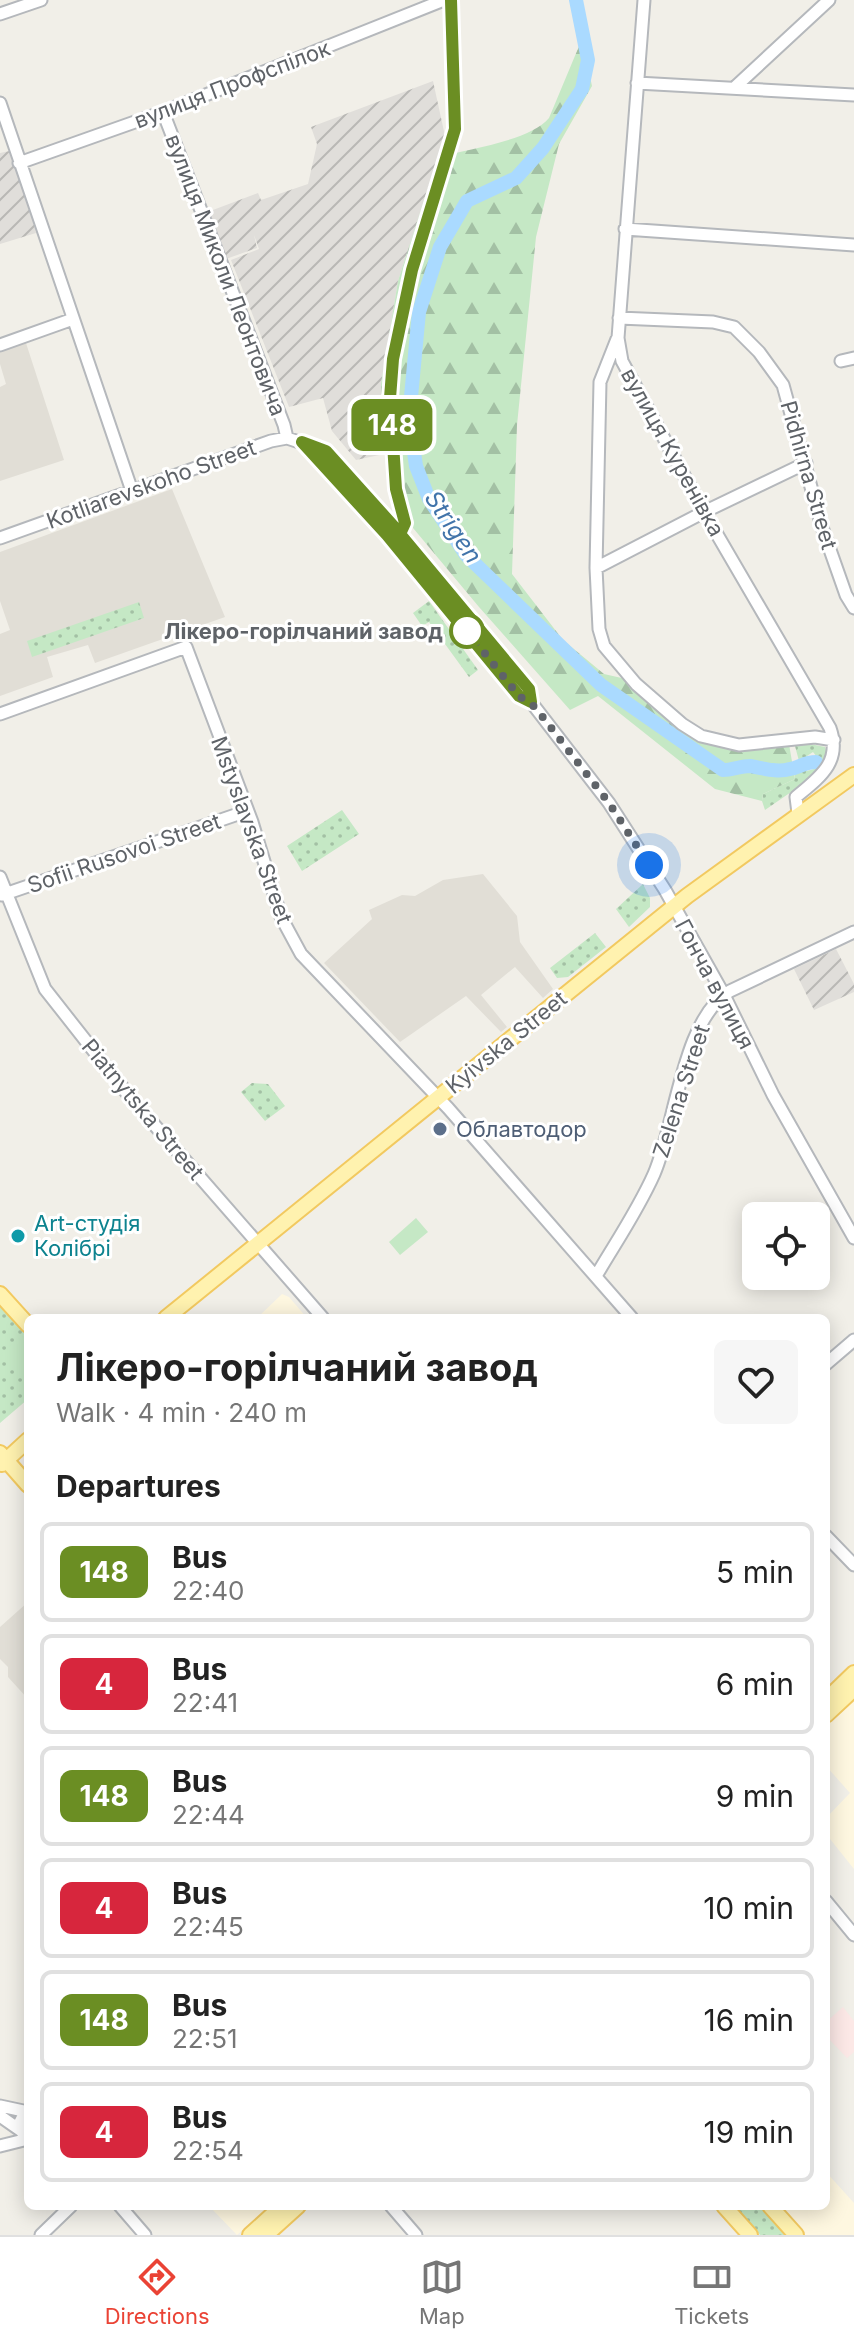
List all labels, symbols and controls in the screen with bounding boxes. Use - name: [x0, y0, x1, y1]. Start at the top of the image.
- street label: вулиця Профспілок: [130, 35, 334, 133]
- street label: вулиця Миколи Леонтовича: [160, 131, 292, 419]
- street label: вулиця Куренівка: [616, 363, 730, 541]
- street label: Pidhirna Street: [775, 398, 843, 552]
- line badge: 148: [346, 399, 438, 451]
- text: 148: [367, 408, 417, 442]
- street label: Kotliarevskoho Street: [43, 434, 259, 534]
- water label: Strigen: [419, 485, 488, 569]
- marker: Лікеро-горілчаний завод: [450, 614, 484, 648]
- place label: Лікеро-горілчаний завод: [164, 618, 443, 644]
- street label: Mstyslavska Street: [206, 733, 298, 927]
- street label: Sofii Rusovoi Street: [24, 808, 224, 898]
- your location: [629, 845, 669, 885]
- street label: Гонча вулиця: [670, 915, 760, 1053]
- street label: Kyivska Street: [440, 985, 572, 1099]
- street label: Zelena Street: [647, 1021, 715, 1161]
- street label: Piatnytska Street: [77, 1033, 209, 1185]
- place label: Облавтодор: [456, 1116, 587, 1142]
- marker: Облавтодор: [431, 1120, 449, 1138]
- map controls: [742, 1202, 830, 1290]
- button: locate: [742, 1202, 830, 1290]
- place label: Art-студія Колібрі: [34, 1210, 141, 1261]
- marker: Art-студія Колібрі: [9, 1227, 27, 1245]
- button: heart: [714, 1340, 798, 1424]
- text: Лікеро-горілчаний завод: [56, 1344, 538, 1390]
- text: Walk · 4 min · 240 m: [56, 1397, 307, 1428]
- text: Departures: [56, 1468, 221, 1504]
- text: Bus: [172, 1539, 227, 1575]
- text: 5 min: [716, 1554, 794, 1590]
- text: 148: [79, 1555, 129, 1589]
- text: 22:40: [172, 1575, 244, 1606]
- text: Bus: [172, 1651, 227, 1687]
- text: 6 min: [716, 1666, 794, 1702]
- text: 4: [95, 1667, 113, 1701]
- text: 22:41: [172, 1687, 238, 1718]
- text: Bus: [172, 1763, 227, 1799]
- text: 9 min: [716, 1778, 794, 1814]
- text: 148: [79, 1779, 129, 1813]
- text: 22:44: [172, 1799, 245, 1830]
- text: Bus: [172, 1875, 227, 1911]
- text: 10 min: [703, 1890, 794, 1926]
- text: 4: [95, 1891, 113, 1925]
- text: 22:45: [172, 1911, 244, 1942]
- text: Bus: [172, 1987, 227, 2023]
- text: 16 min: [703, 2002, 794, 2038]
- text: 148: [79, 2003, 129, 2037]
- text: 22:51: [172, 2023, 238, 2054]
- text: Bus: [172, 2099, 227, 2135]
- text: 19 min: [703, 2114, 794, 2150]
- text: 4: [95, 2115, 113, 2149]
- text: 22:54: [172, 2135, 244, 2166]
- tab: Directions: [105, 2255, 210, 2329]
- tab: Map: [419, 2255, 465, 2329]
- tab: Tickets: [674, 2255, 749, 2329]

